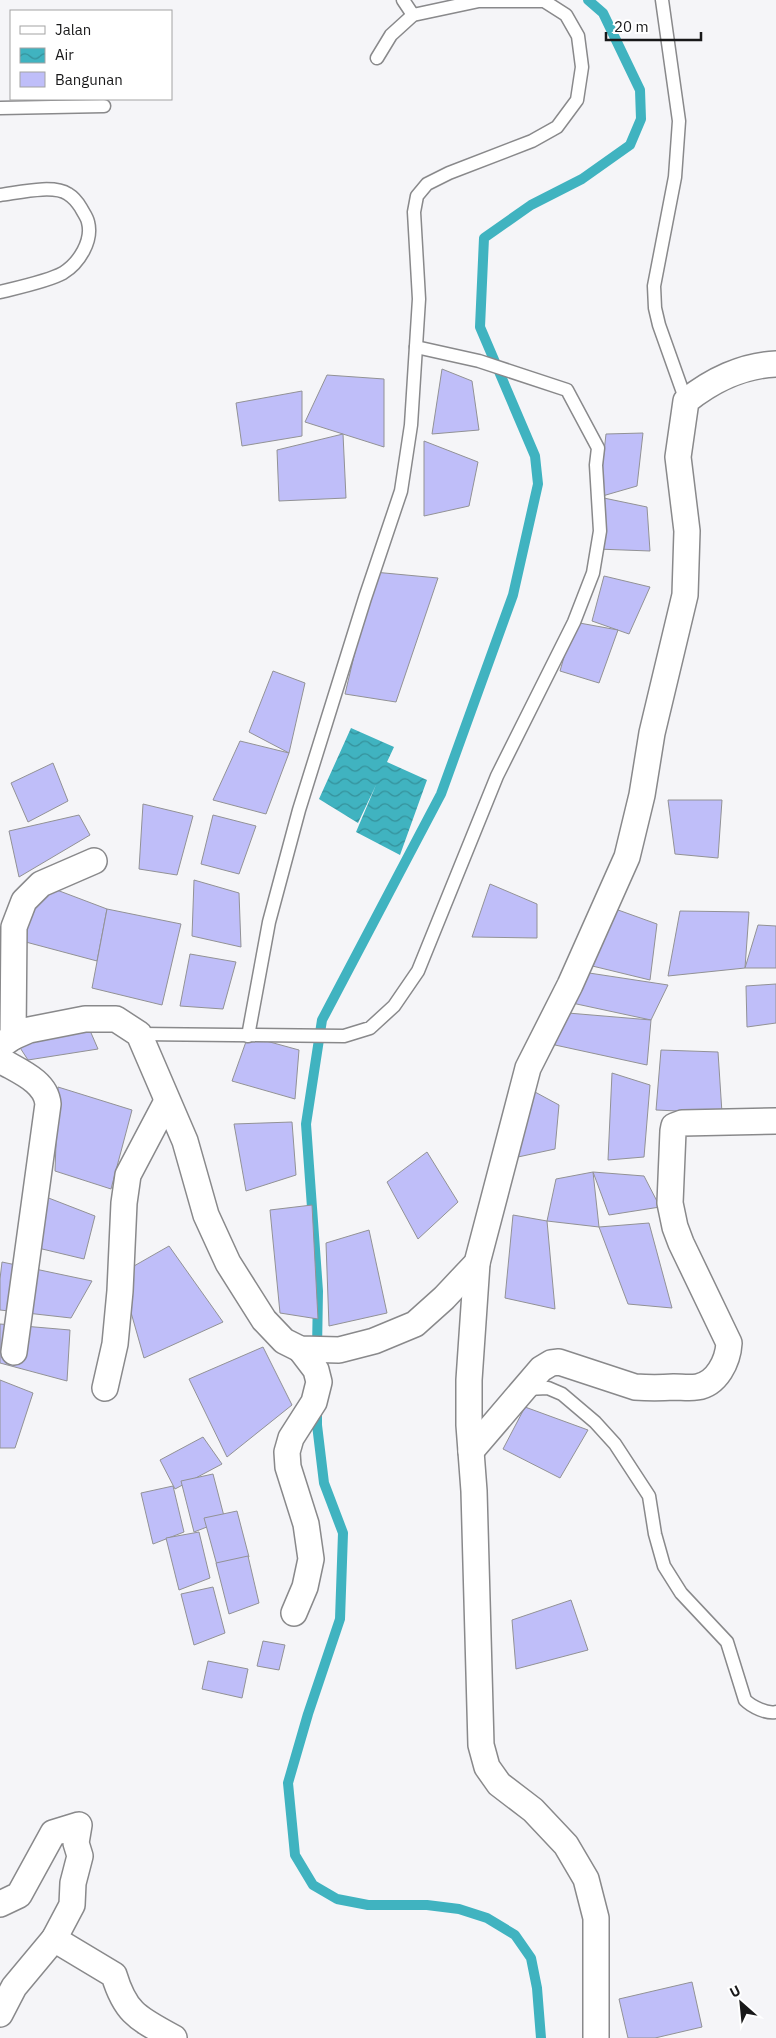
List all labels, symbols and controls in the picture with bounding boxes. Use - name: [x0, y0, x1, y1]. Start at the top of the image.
- legend: [10, 10, 172, 100]
- scale bar: [606, 10, 701, 42]
- text: 20 m: [614, 17, 649, 36]
- text: Jalan: [55, 20, 91, 39]
- text: Air: [55, 45, 74, 64]
- text: Bangunan: [55, 70, 123, 89]
- north arrow: [716, 1978, 766, 2028]
- text: U: [727, 1981, 744, 2002]

